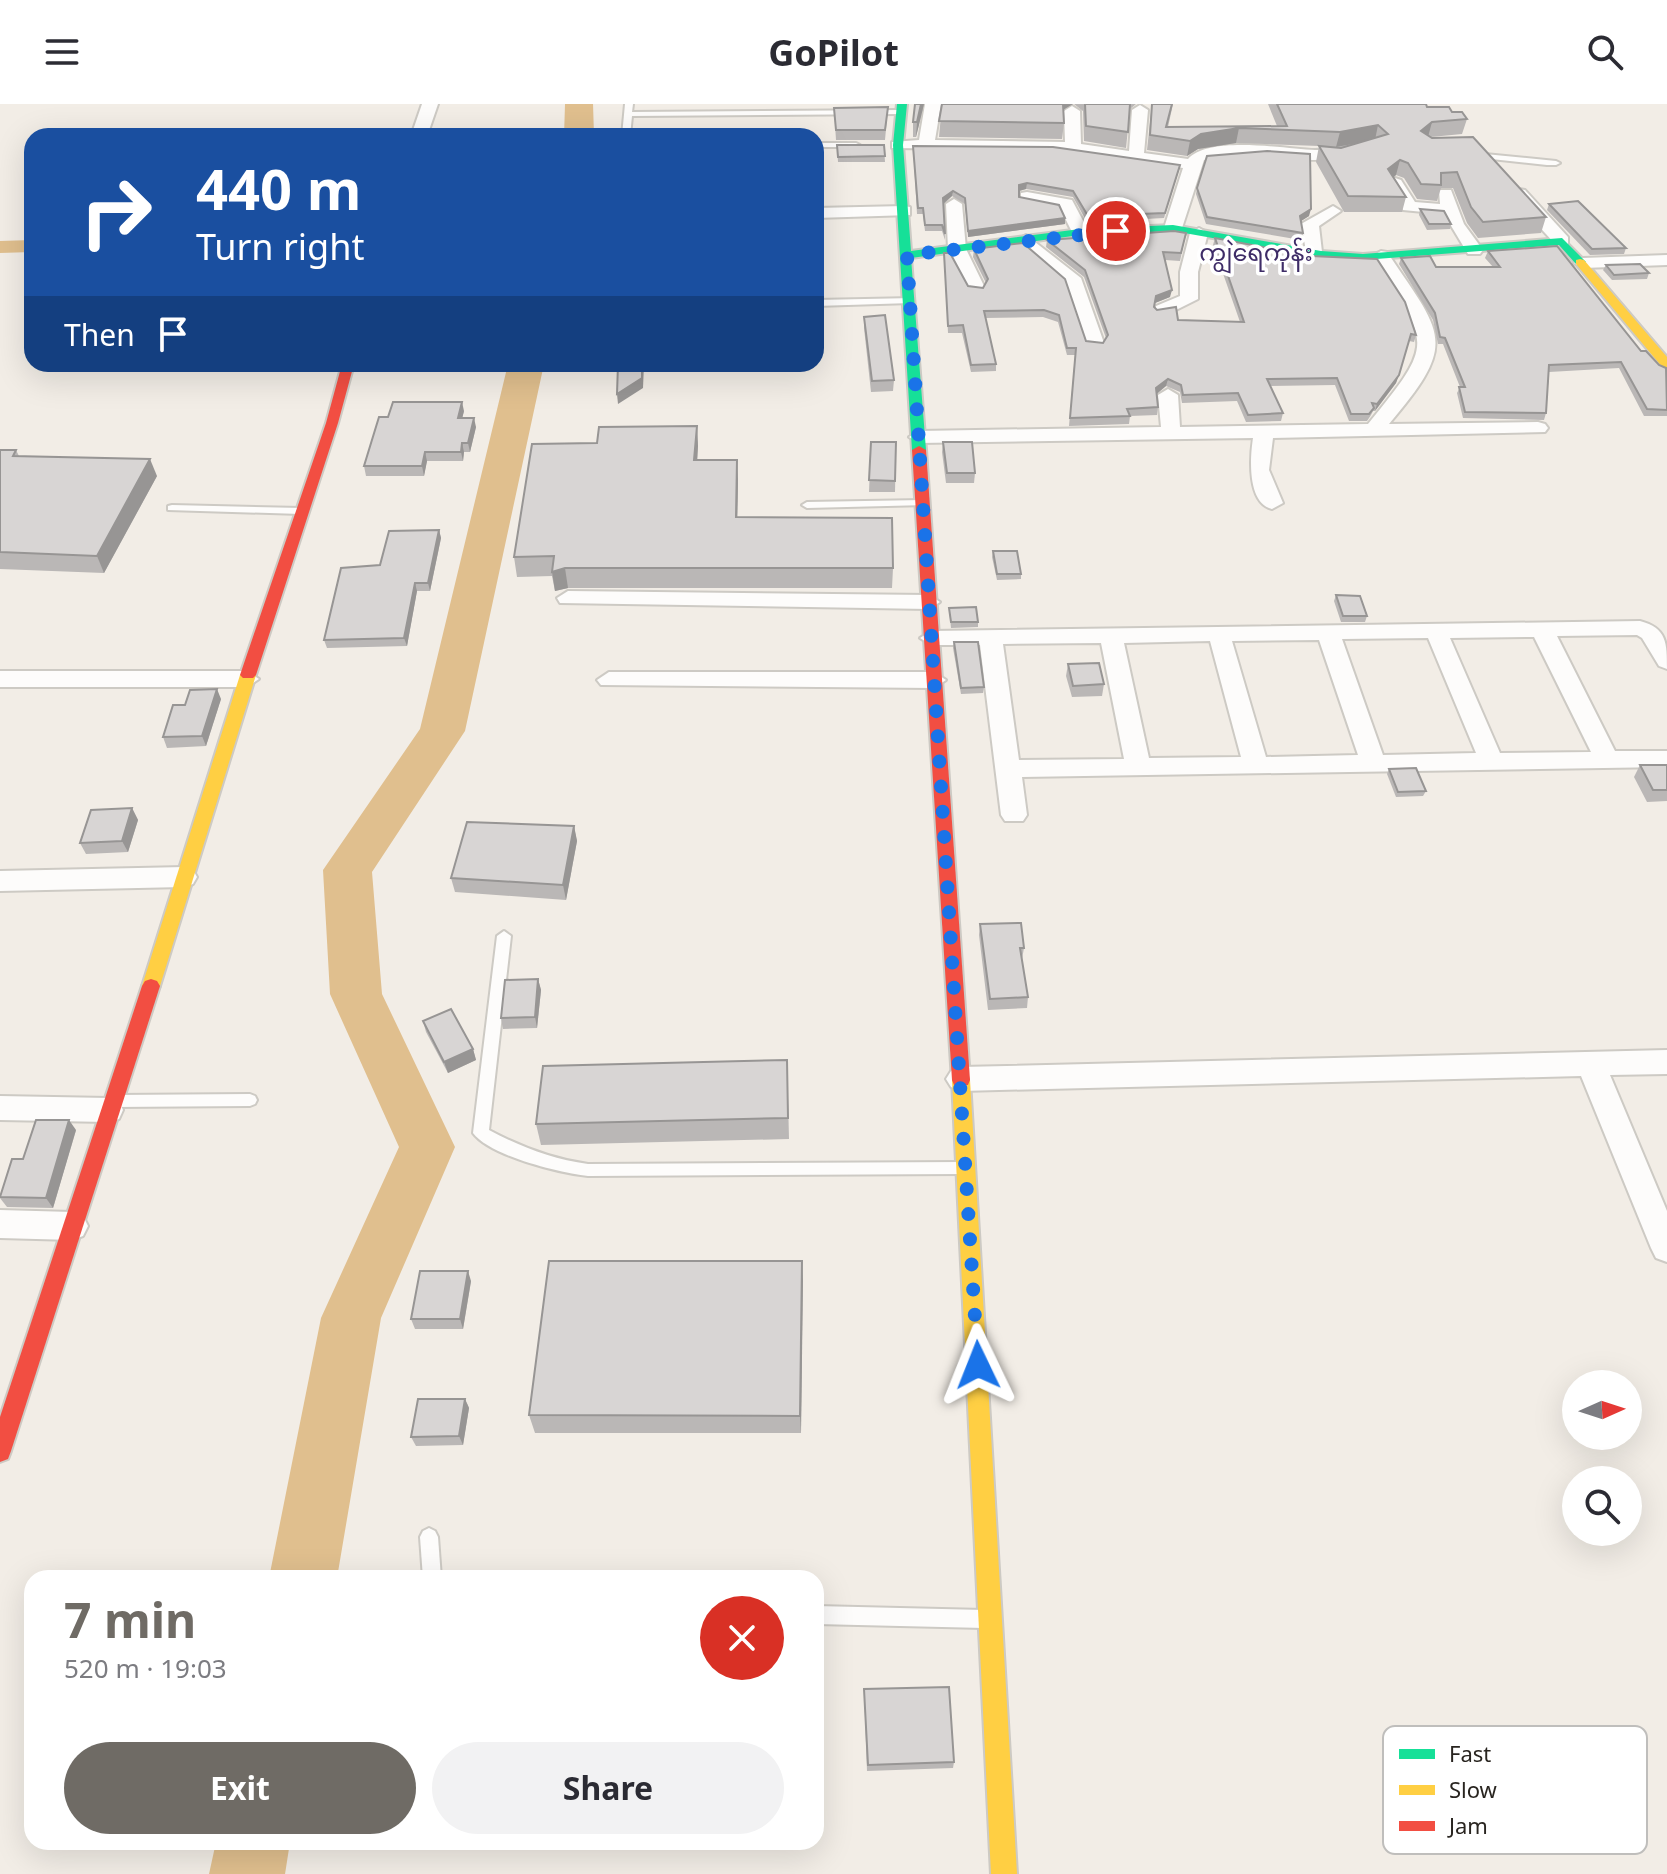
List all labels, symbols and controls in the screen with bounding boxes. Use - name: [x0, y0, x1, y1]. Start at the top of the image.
- text: GoPilot: [768, 28, 899, 77]
- icon: menu: [40, 30, 84, 74]
- icon: search: [1583, 30, 1627, 74]
- text: 440 m: [196, 150, 361, 226]
- icon: right: [64, 160, 168, 264]
- pin: [1082, 197, 1150, 265]
- icon: arrive: [1094, 209, 1138, 253]
- text: Turn right: [196, 222, 364, 271]
- district label: ကျွဲရေကုန်း: [1199, 235, 1313, 274]
- icon: arrive: [151, 312, 195, 356]
- text: Then: [64, 314, 135, 355]
- position arrow: [936, 1323, 1020, 1407]
- north arrow: [1562, 1370, 1642, 1450]
- map controls: [1562, 1370, 1642, 1546]
- button: search: [1562, 1466, 1642, 1546]
- text: 7 min: [64, 1587, 196, 1652]
- button: close: [700, 1596, 784, 1680]
- text: 520 m · 19:03: [64, 1650, 227, 1686]
- legend: [1383, 1726, 1647, 1854]
- text: Fast: [1449, 1738, 1491, 1768]
- button: Exit: [64, 1742, 416, 1834]
- button: Share: [432, 1742, 784, 1834]
- text: Slow: [1449, 1774, 1498, 1804]
- text: Jam: [1447, 1810, 1488, 1840]

